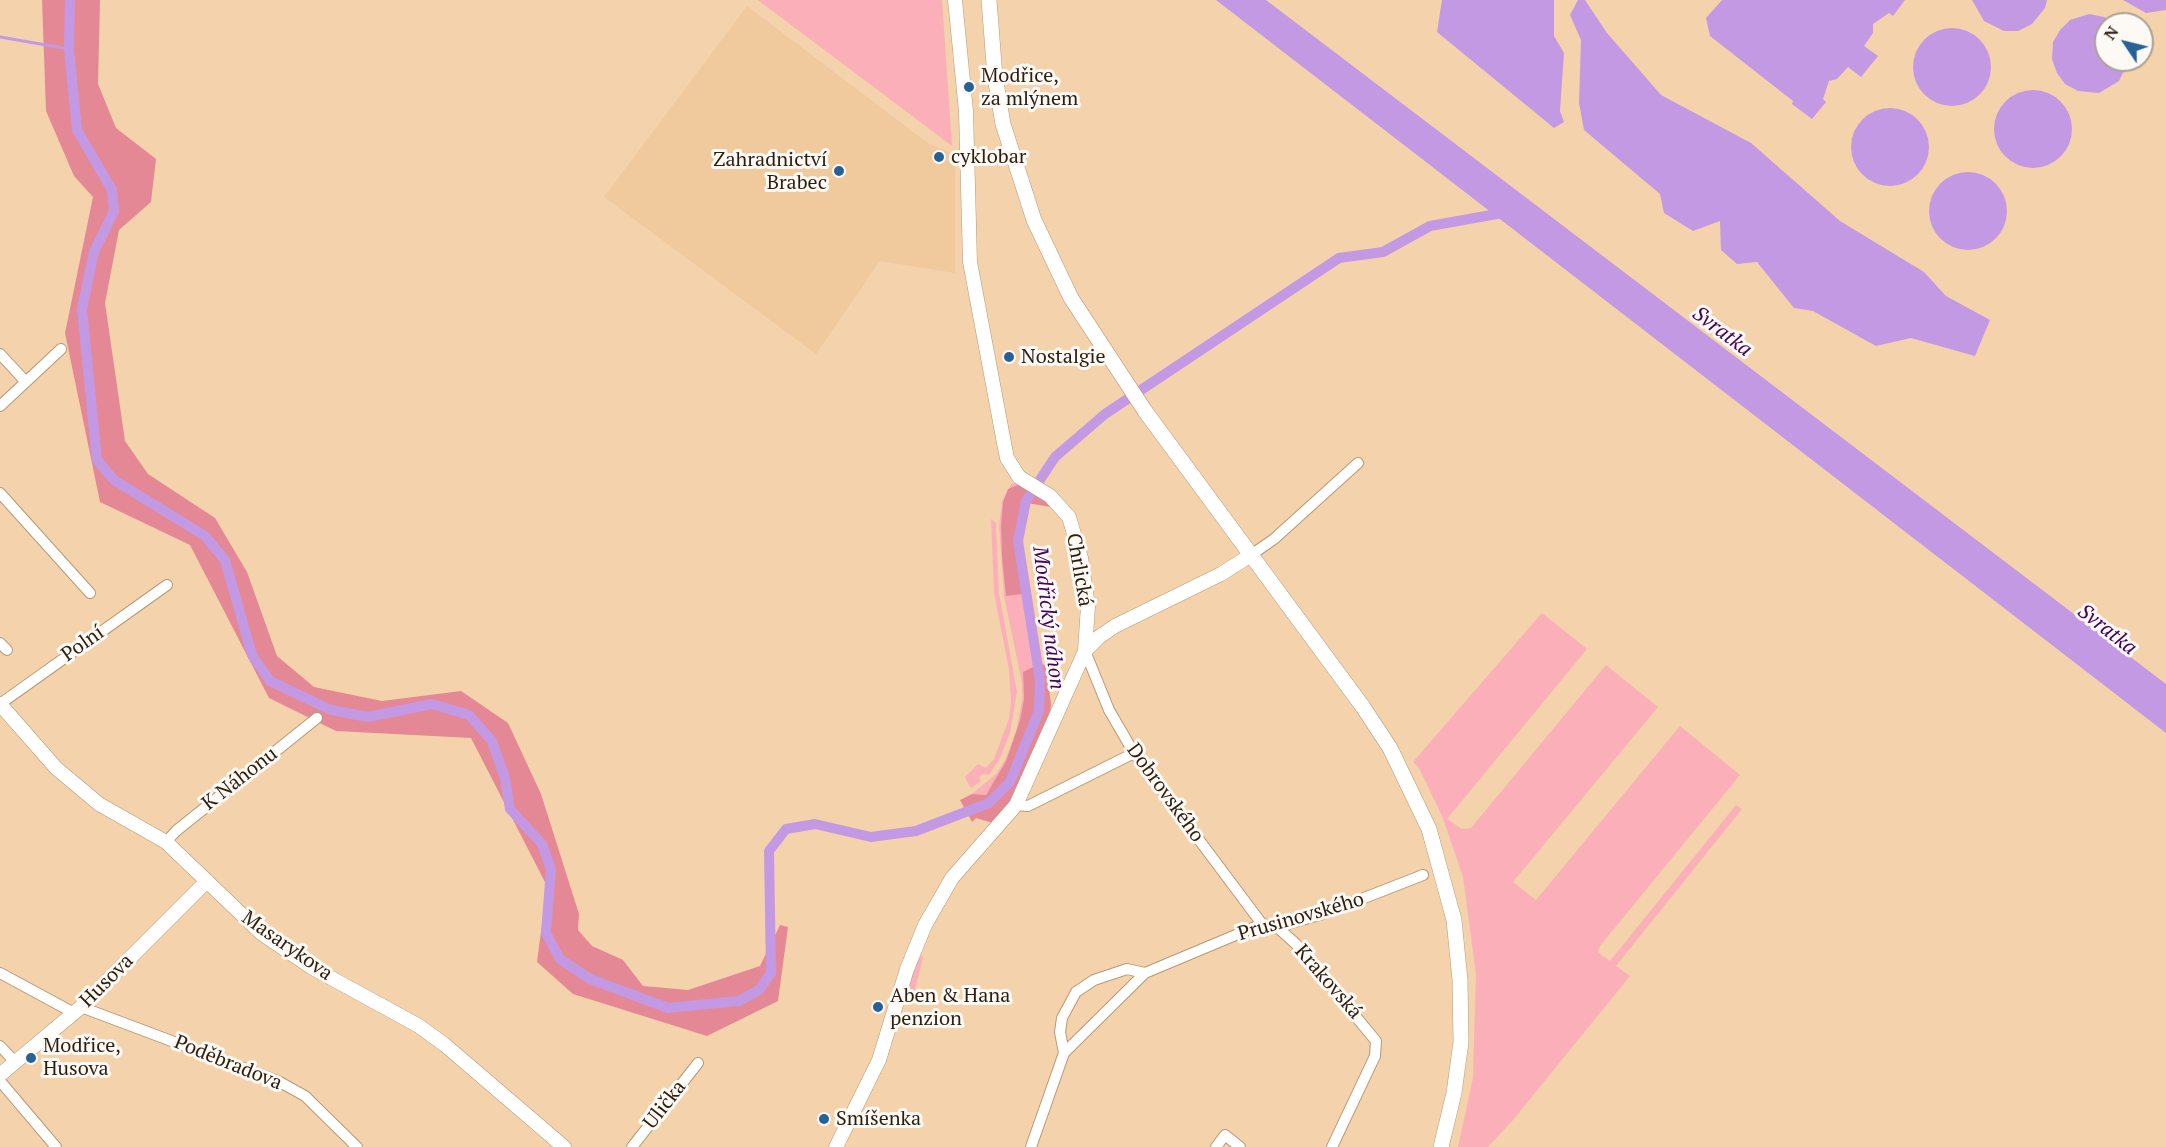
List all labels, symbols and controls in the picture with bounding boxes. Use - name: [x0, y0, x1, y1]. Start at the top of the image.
- north arrow: [2094, 12, 2154, 72]
- text: N: [2098, 22, 2123, 44]
- place label: Modřice, za mlýnem: [981, 64, 1078, 111]
- marker: Modřice, za mlýnem: [962, 80, 976, 94]
- place label: cyklobar: [951, 145, 1026, 169]
- place label: Zahradnictví Brabec: [713, 148, 827, 195]
- marker: cyklobar: [932, 150, 946, 164]
- marker: Zahradnictví Brabec: [832, 164, 846, 178]
- water label: Svratka: [1687, 301, 1757, 363]
- place label: Nostalgie: [1021, 345, 1105, 369]
- marker: Nostalgie: [1002, 350, 1016, 364]
- street label: Chrlická: [1061, 531, 1097, 609]
- water label: Modřický náhon: [1027, 545, 1069, 691]
- water label: Svratka: [2072, 599, 2142, 661]
- street label: Polní: [57, 621, 109, 667]
- street label: Dobrovského: [1121, 739, 1209, 847]
- street label: K Náhonu: [198, 742, 282, 816]
- street label: Prusinovského: [1235, 888, 1367, 946]
- street label: Masarykova: [237, 906, 337, 986]
- street label: Krakovská: [1289, 940, 1367, 1024]
- street label: Husova: [75, 949, 139, 1013]
- place label: Aben & Hana penzion: [890, 984, 1010, 1031]
- marker: Aben & Hana penzion: [871, 1000, 885, 1014]
- street label: Poděbradova: [171, 1030, 285, 1096]
- place label: Modřice, Husova: [43, 1034, 121, 1081]
- marker: Modřice, Husova: [24, 1051, 38, 1065]
- street label: Ulička: [639, 1076, 691, 1134]
- place label: Smíšenka: [836, 1107, 921, 1131]
- marker: Smíšenka: [817, 1112, 831, 1126]

